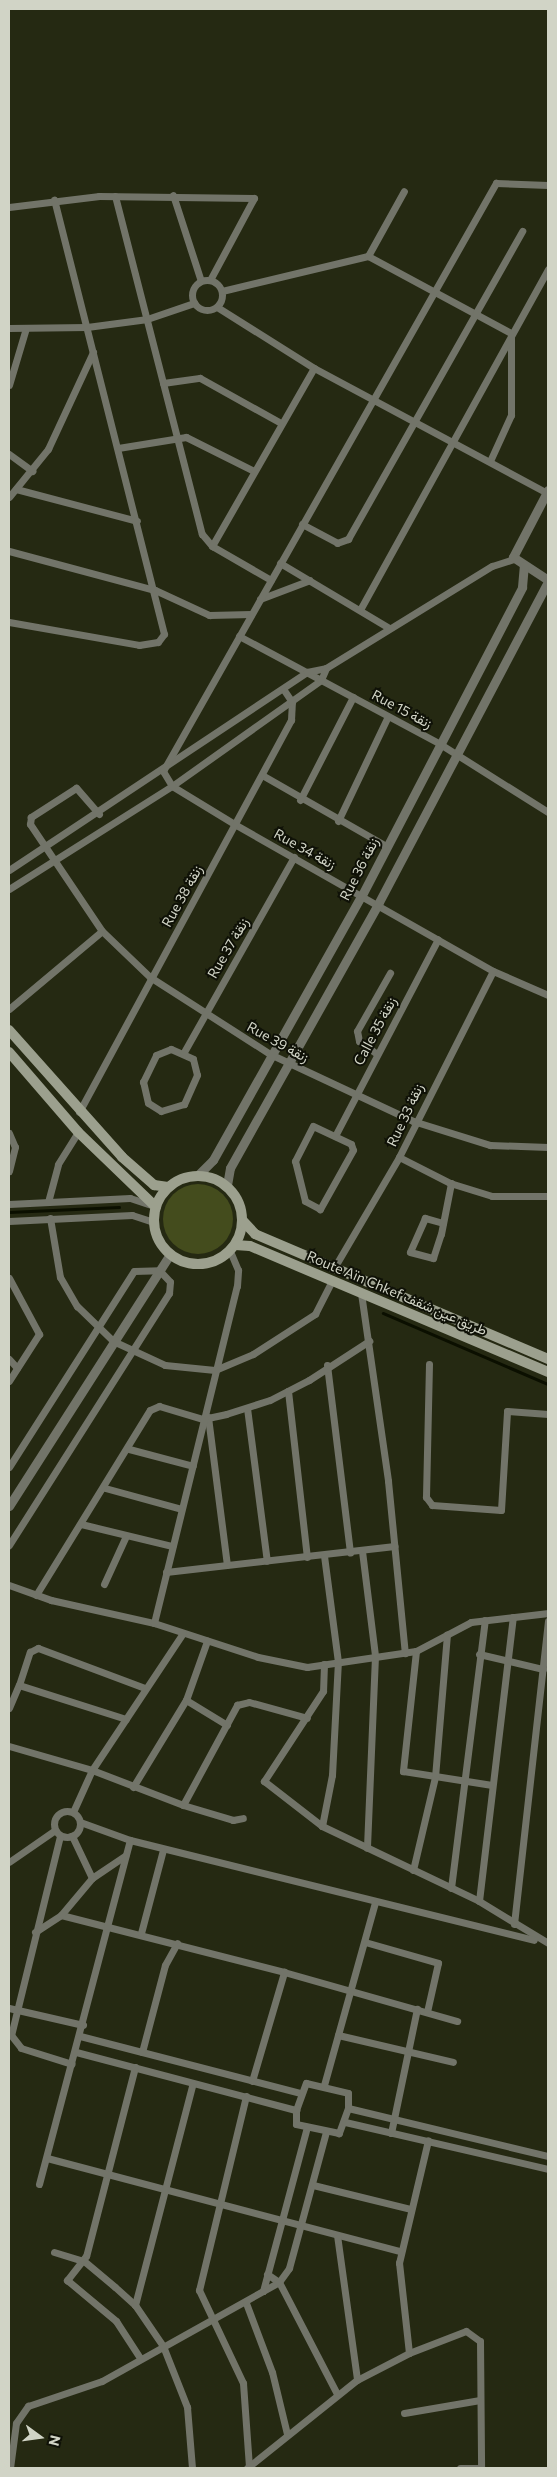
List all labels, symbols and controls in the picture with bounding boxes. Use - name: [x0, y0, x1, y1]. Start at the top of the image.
- street label: Rue 15 زنقة: [369, 686, 435, 732]
- street label: Rue 34 زنقة: [271, 825, 339, 873]
- street label: Rue 36 زنقة: [336, 835, 382, 903]
- street label: Rue 38 زنقة: [158, 862, 206, 930]
- street label: Rue 37 زنقة: [204, 915, 252, 981]
- street label: Calle 35 زنقة: [350, 994, 400, 1068]
- street label: Rue 39 زنقة: [244, 1018, 312, 1066]
- street label: Rue 33 زنقة: [383, 1081, 427, 1149]
- street label: Route Aïn Chkef طريق عين شقف: [304, 1247, 490, 1339]
- north arrow: [15, 2412, 65, 2462]
- text: N: [46, 2434, 65, 2448]

